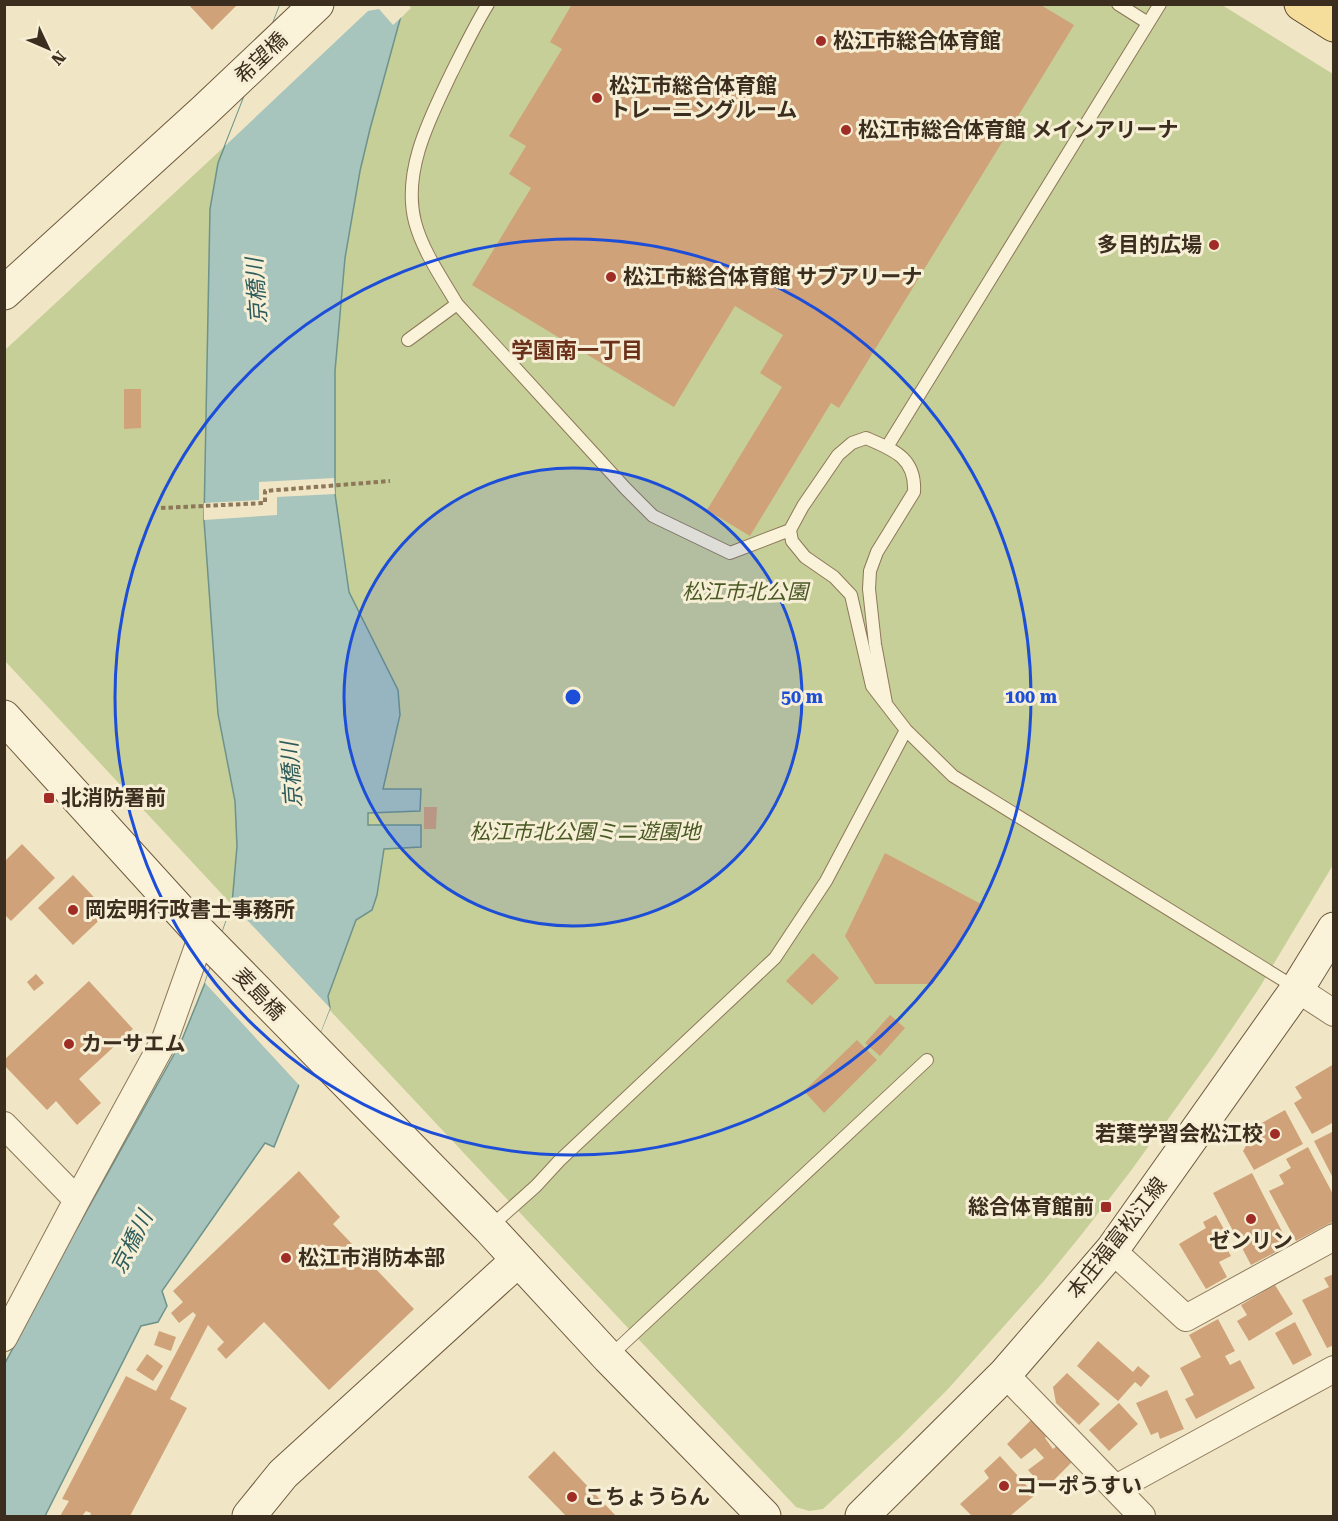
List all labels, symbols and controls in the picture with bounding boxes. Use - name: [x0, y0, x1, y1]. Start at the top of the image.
- north arrow: [18, 18, 78, 78]
- street label: 希望橋: [230, 27, 292, 89]
- place label: 松江市総合体育館: [833, 29, 1001, 53]
- marker: 松江市総合体育館: [814, 34, 828, 48]
- text: N: [47, 47, 70, 69]
- place label: 松江市総合体育館 トレーニングルーム: [609, 74, 797, 122]
- marker: 松江市総合体育館 トレーニングルーム: [590, 91, 604, 105]
- place label: 松江市総合体育館 メインアリーナ: [858, 118, 1178, 142]
- marker: 松江市総合体育館 メインアリーナ: [839, 123, 853, 137]
- place label: 多目的広場: [1097, 233, 1202, 257]
- marker: 多目的広場: [1207, 238, 1221, 252]
- water label: 京橋川: [242, 255, 271, 325]
- place label: 松江市総合体育館 サブアリーナ: [623, 265, 922, 289]
- marker: 松江市総合体育館 サブアリーナ: [604, 270, 618, 284]
- district label: 学園南一丁目: [511, 338, 643, 363]
- park label: 松江市北公園: [682, 580, 811, 604]
- text: 50 m: [781, 686, 824, 707]
- text: 100 m: [1005, 686, 1058, 707]
- centre of rings: [563, 687, 583, 707]
- water label: 京橋川: [277, 739, 306, 809]
- place label: 北消防署前: [61, 786, 166, 810]
- marker: 北消防署前: [42, 791, 56, 805]
- park label: 松江市北公園ミニ遊園地: [470, 820, 702, 844]
- place label: 岡宏明行政書士事務所: [85, 898, 295, 922]
- marker: 岡宏明行政書士事務所: [66, 903, 80, 917]
- street label: 麦島橋: [228, 963, 290, 1025]
- place label: カーサエム: [81, 1032, 186, 1056]
- marker: カーサエム: [62, 1037, 76, 1051]
- place label: 若葉学習会松江校: [1095, 1122, 1263, 1146]
- marker: 若葉学習会松江校: [1268, 1127, 1282, 1141]
- street label: 本庄福富松江線: [1062, 1173, 1172, 1303]
- place label: 総合体育館前: [968, 1195, 1094, 1219]
- marker: 総合体育館前: [1099, 1200, 1113, 1214]
- water label: 京橋川: [105, 1205, 158, 1277]
- marker: ゼンリン: [1244, 1212, 1258, 1226]
- place label: ゼンリン: [1209, 1229, 1293, 1253]
- place label: 松江市消防本部: [298, 1246, 445, 1270]
- marker: 松江市消防本部: [279, 1251, 293, 1265]
- place label: コーポうすい: [1016, 1474, 1142, 1498]
- marker: コーポうすい: [997, 1479, 1011, 1493]
- place label: こちょうらん: [584, 1485, 710, 1509]
- marker: こちょうらん: [565, 1490, 579, 1504]

